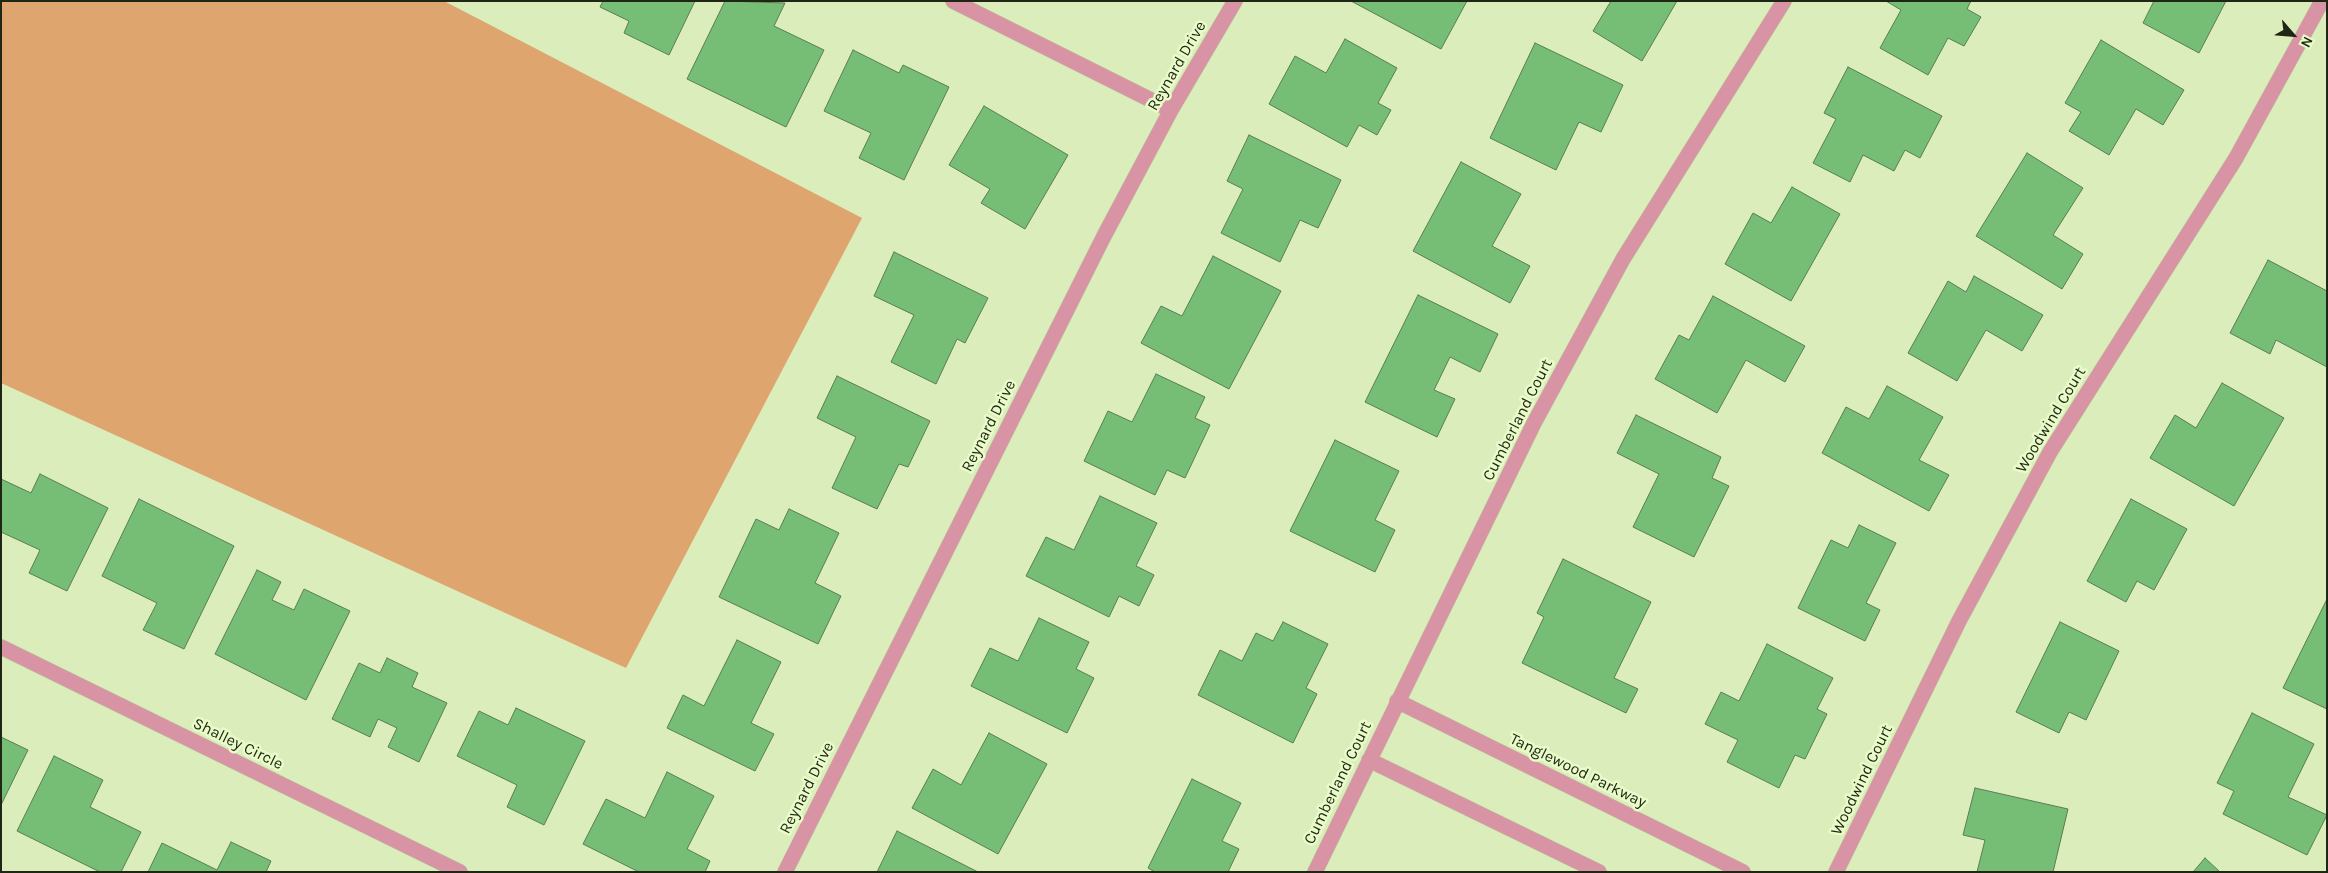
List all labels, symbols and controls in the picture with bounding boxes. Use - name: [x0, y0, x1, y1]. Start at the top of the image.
- north arrow: [2268, 10, 2318, 60]
- street label: Reynard Drive: [1144, 18, 1210, 114]
- text: N: [2297, 34, 2317, 50]
- street label: Cumberland Court: [1479, 356, 1557, 484]
- street label: Woodwind Court: [2012, 364, 2090, 476]
- street label: Reynard Drive: [958, 377, 1020, 475]
- street label: Shalley Circle: [190, 714, 286, 774]
- street label: Cumberland Court: [1300, 718, 1376, 848]
- street label: Woodwind Court: [1827, 722, 1897, 838]
- street label: Tanglewood Parkway: [1507, 730, 1649, 812]
- street label: Reynard Drive: [776, 739, 838, 837]

